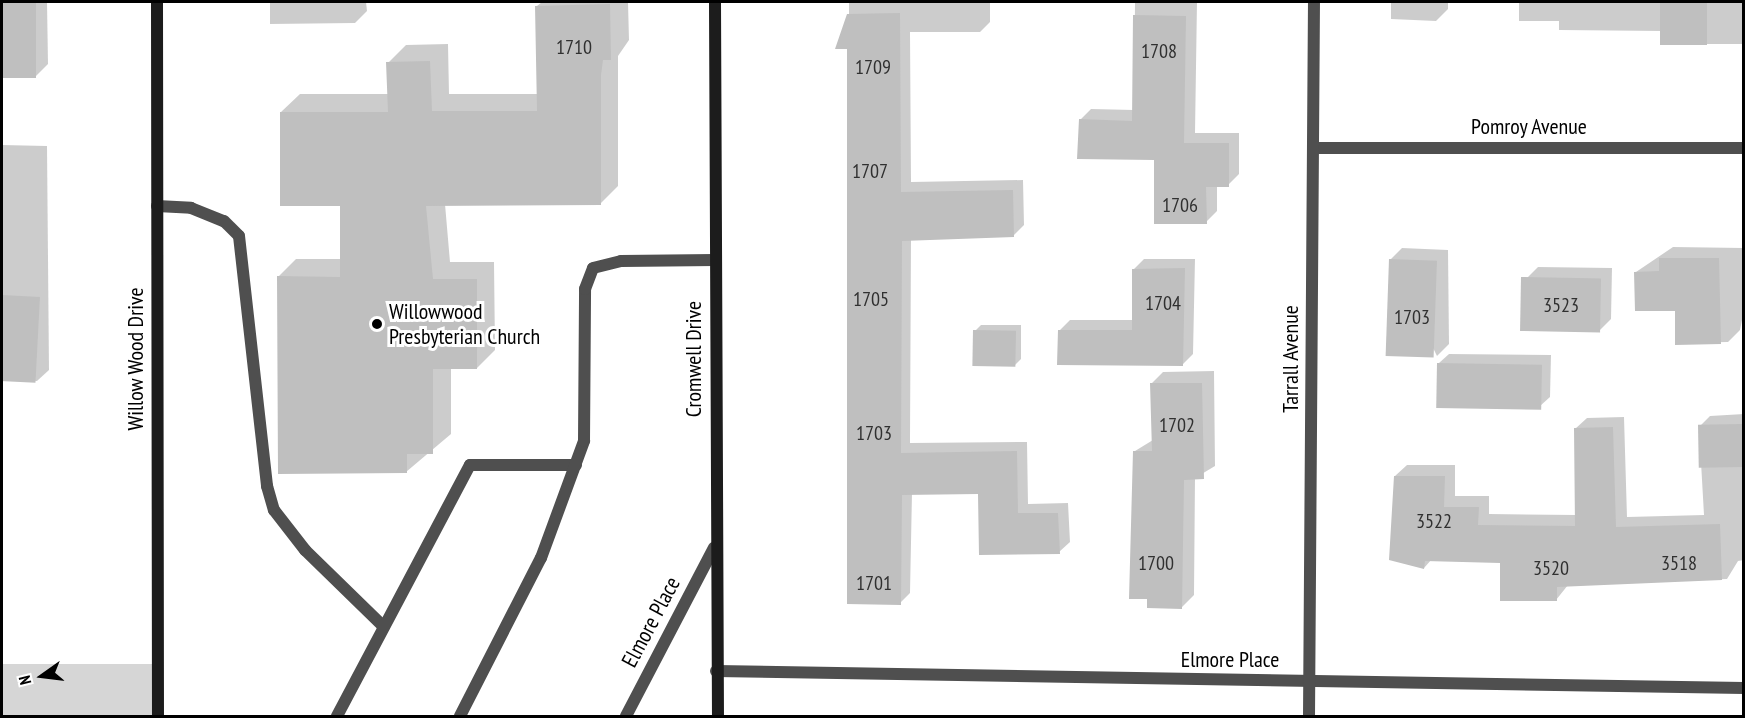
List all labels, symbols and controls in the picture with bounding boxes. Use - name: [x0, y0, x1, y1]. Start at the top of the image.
- house number: 1710: [556, 35, 592, 59]
- house number: 1708: [1141, 39, 1177, 63]
- house number: 1709: [855, 55, 891, 79]
- street label: Pomroy Avenue: [1471, 114, 1587, 140]
- house number: 1707: [852, 159, 888, 183]
- house number: 1706: [1162, 193, 1198, 217]
- street label: Willow Wood Drive: [123, 287, 149, 431]
- house number: 1705: [853, 287, 889, 311]
- house number: 1704: [1145, 291, 1181, 315]
- house number: 3523: [1543, 293, 1579, 317]
- place label: Willowwood Presbyterian Church: [389, 298, 540, 350]
- street label: Cromwell Drive: [681, 301, 707, 417]
- street label: Tarrall Avenue: [1278, 305, 1304, 413]
- house number: 1703: [1394, 305, 1430, 329]
- marker: Willowwood Presbyterian Church: [370, 317, 384, 331]
- house number: 1702: [1159, 413, 1195, 437]
- house number: 1703: [856, 421, 892, 445]
- house number: 3522: [1416, 509, 1452, 533]
- house number: 1700: [1138, 551, 1174, 575]
- house number: 3518: [1661, 551, 1697, 575]
- house number: 3520: [1533, 556, 1569, 580]
- house number: 1701: [856, 571, 892, 595]
- street label: Elmore Place: [616, 572, 686, 672]
- north arrow: [12, 646, 72, 706]
- street label: Elmore Place: [1181, 647, 1279, 673]
- text: N: [14, 674, 35, 687]

